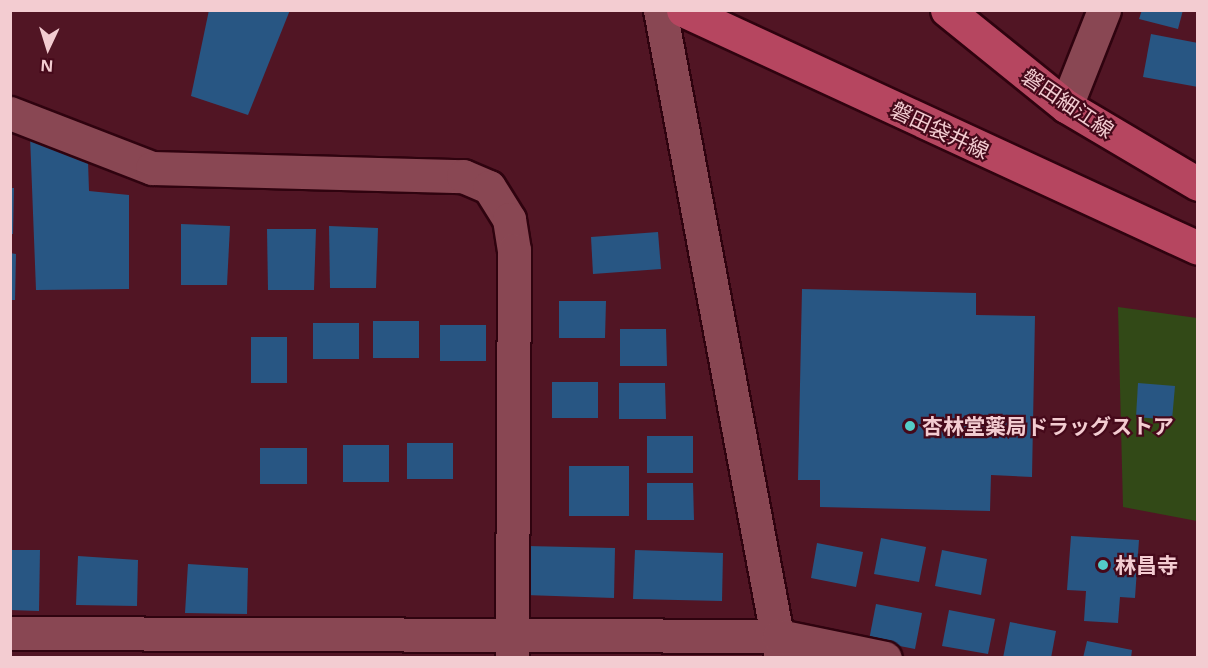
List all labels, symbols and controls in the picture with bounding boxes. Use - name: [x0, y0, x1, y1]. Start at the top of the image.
- north arrow: [18, 18, 78, 78]
- text: N: [39, 55, 54, 77]
- street label: 磐田細江線: [1017, 63, 1119, 143]
- street label: 磐田袋井線: [887, 96, 993, 164]
- place label: 杏林堂薬局ドラッグストア: [922, 413, 1174, 439]
- marker: 杏林堂薬局ドラッグストア: [903, 419, 917, 433]
- place label: 林昌寺: [1115, 552, 1178, 578]
- marker: 林昌寺: [1096, 558, 1110, 572]

